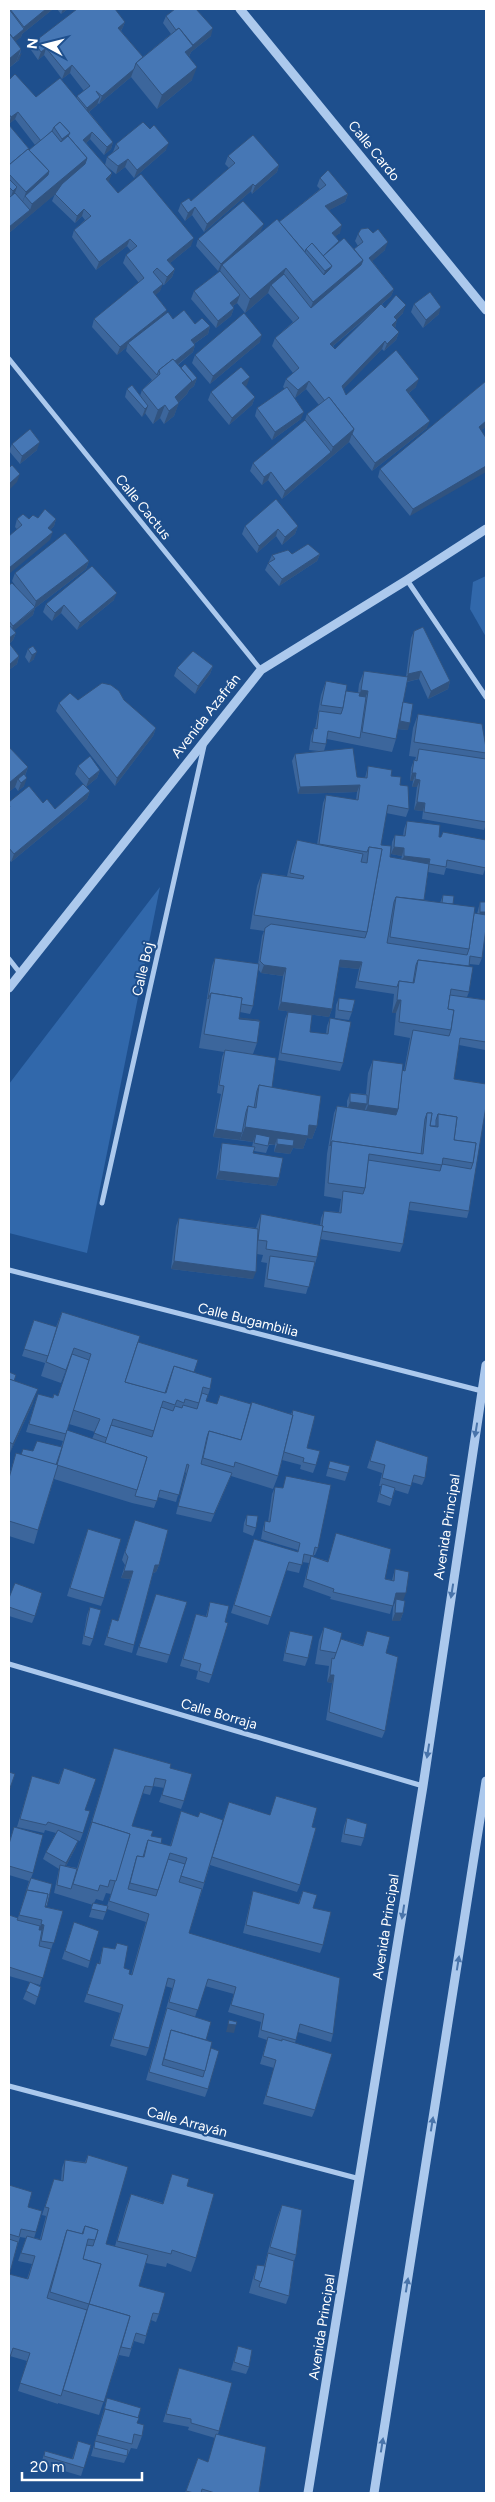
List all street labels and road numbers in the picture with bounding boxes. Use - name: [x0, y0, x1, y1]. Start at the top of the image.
- street label: Calle Cardo: [344, 117, 404, 185]
- street label: Calle Cactus: [112, 471, 174, 543]
- street label: Avenida Azafrán: [168, 670, 244, 762]
- street label: Calle Boj: [129, 940, 157, 998]
- street label: Calle Bugambilia: [196, 1299, 300, 1341]
- street label: Avenida Principal: [430, 1473, 464, 1581]
- street label: Calle Borraja: [179, 1695, 259, 1733]
- street label: Avenida Principal: [369, 1873, 403, 1981]
- street label: Calle Arrayán: [145, 2103, 229, 2141]
- street label: Avenida Principal: [305, 2273, 339, 2381]

